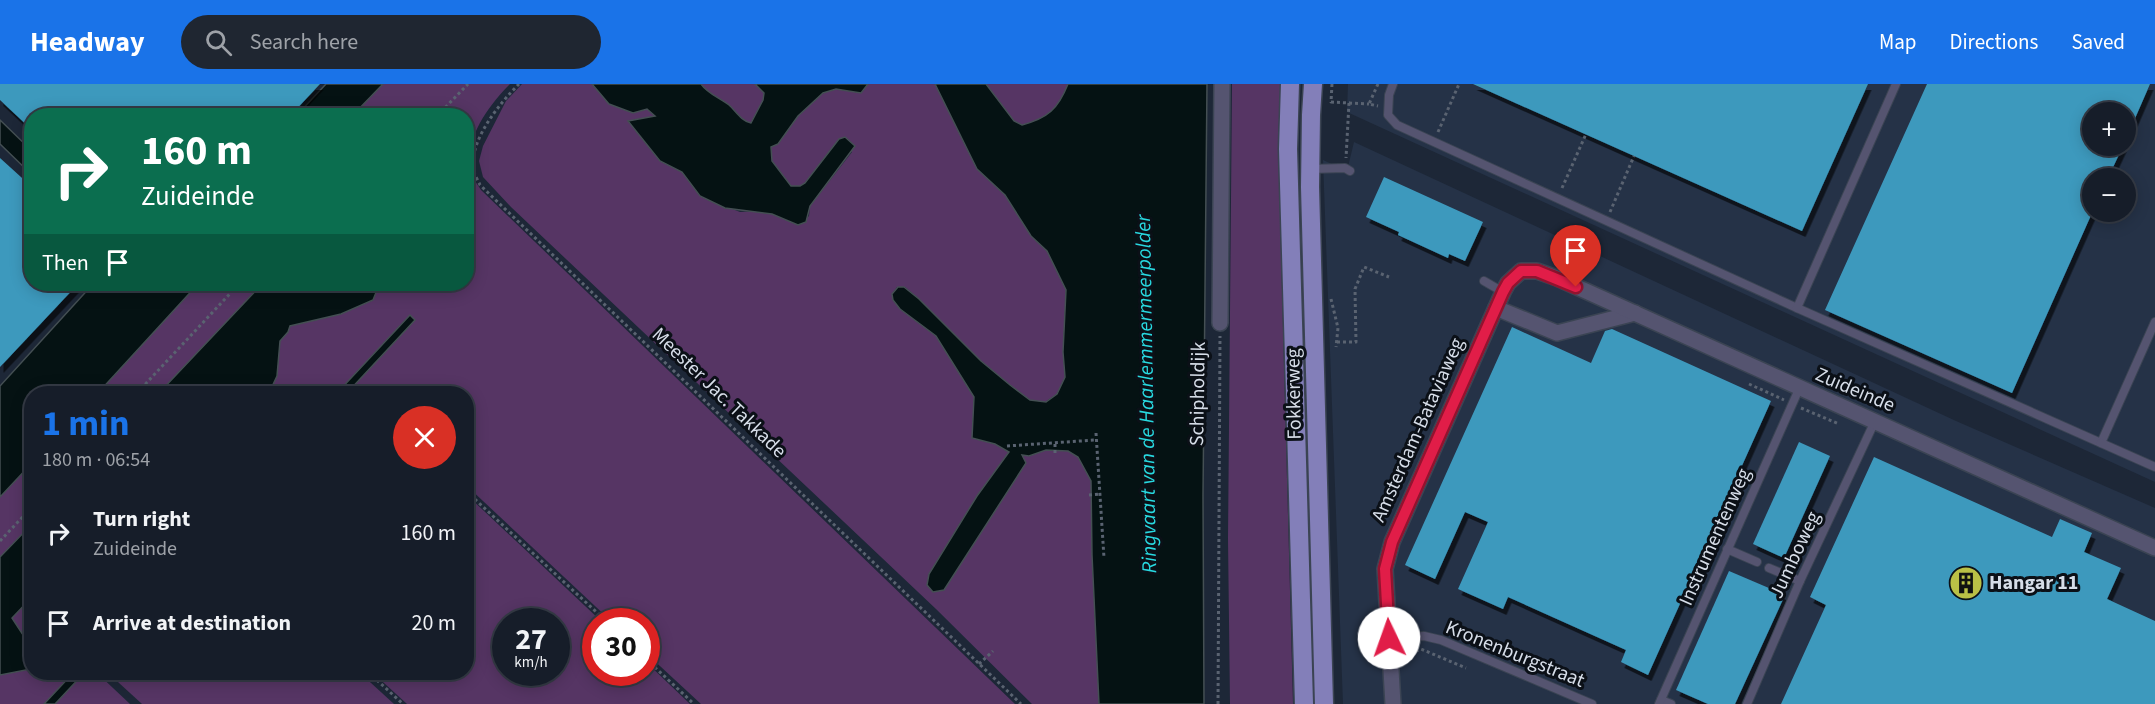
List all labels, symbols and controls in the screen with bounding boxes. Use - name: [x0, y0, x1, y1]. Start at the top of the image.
- search box: [181, 15, 601, 69]
- text: Headway: [30, 22, 145, 62]
- icon: search: [202, 26, 235, 59]
- text: Search here: [250, 26, 358, 58]
- text: Map: [1879, 27, 1917, 57]
- text: Directions: [1950, 27, 2038, 57]
- text: Saved: [2071, 27, 2125, 57]
- map controls: [2082, 102, 2136, 222]
- button: +: [2082, 102, 2136, 156]
- text: 160 m: [141, 121, 252, 181]
- icon: right: [42, 132, 120, 210]
- button: −: [2082, 168, 2136, 222]
- text: Zuideinde: [141, 177, 254, 216]
- water label: Ringvaart van de Haarlemmermeerpolder: [1128, 214, 1164, 574]
- pin: [1550, 225, 1601, 287]
- icon: arrive: [1559, 234, 1592, 267]
- icon: arrive: [101, 246, 134, 279]
- text: Then: [42, 247, 89, 279]
- street label: Meester Jac. Takkade: [645, 321, 793, 465]
- street label: Amsterdam-Bataviaweg: [1365, 333, 1471, 527]
- street label: Schipholdijk: [1183, 341, 1213, 446]
- street label: Fokkerweg: [1279, 348, 1309, 440]
- street label: Zuideinde: [1811, 361, 1899, 419]
- text: 1 min: [42, 398, 130, 449]
- button: close: [393, 406, 456, 469]
- text: 180 m · 06:54: [42, 446, 150, 474]
- street label: Instrumentenweg: [1672, 464, 1758, 610]
- text: Turn right: [93, 503, 190, 535]
- street label: Jumboweg: [1763, 507, 1827, 603]
- icon: right: [42, 517, 75, 550]
- text: 160 m: [401, 517, 456, 549]
- text: Zuideinde: [93, 535, 177, 563]
- building icon: Hangar 11: [1948, 565, 1984, 601]
- place label: Hangar 11: [1989, 569, 2078, 597]
- position arrow: [1357, 606, 1421, 670]
- icon: arrive: [42, 607, 75, 640]
- text: Arrive at destination: [93, 607, 291, 639]
- text: 20 m: [411, 607, 456, 639]
- speed limit sign: 30: [582, 608, 660, 686]
- street label: Kronenburgstraat: [1441, 613, 1589, 695]
- text: 27: [515, 618, 547, 661]
- text: km/h: [514, 652, 548, 673]

